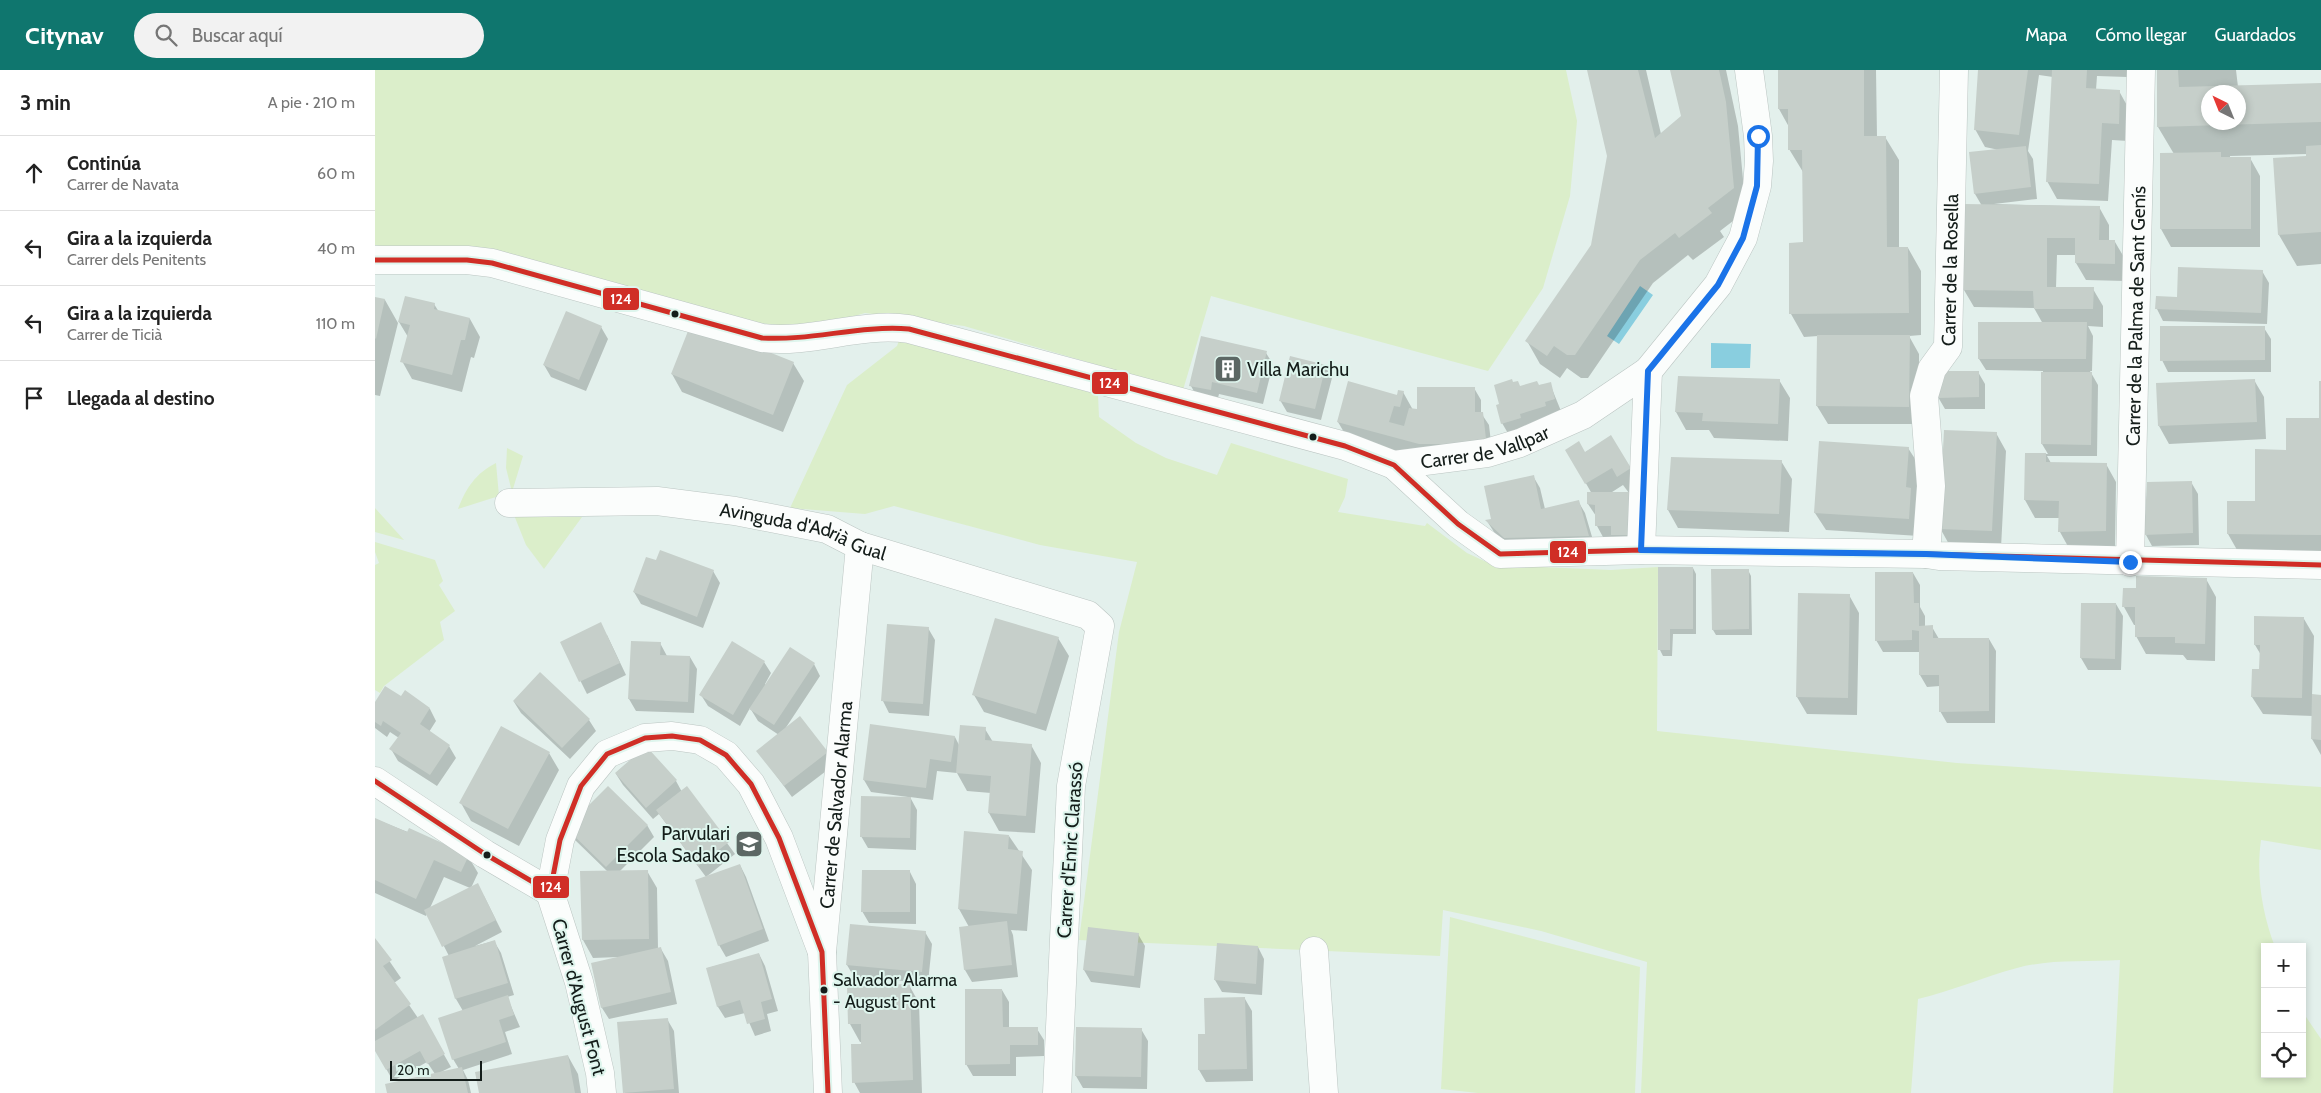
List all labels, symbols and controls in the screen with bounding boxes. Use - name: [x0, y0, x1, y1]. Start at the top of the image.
- search box: [134, 13, 484, 58]
- text: Citynav: [25, 21, 104, 50]
- icon: search: [152, 21, 180, 49]
- text: Buscar aquí: [192, 24, 283, 47]
- text: Mapa: [2025, 24, 2067, 46]
- text: Cómo llegar: [2095, 24, 2187, 46]
- text: Guardados: [2215, 24, 2296, 46]
- north arrow: [2201, 85, 2246, 130]
- text: 3 min: [20, 90, 71, 115]
- text: A pie · 210 m: [268, 93, 355, 112]
- route start: [1747, 125, 1770, 148]
- text: Continúa: [67, 152, 141, 175]
- icon: ahead: [20, 159, 48, 187]
- text: 60 m: [317, 164, 355, 183]
- text: Carrer de Navata: [67, 175, 179, 194]
- street label: Carrer de la Palma de Sant Genís: [2121, 186, 2150, 446]
- street label: Carrer de la Rosella: [1937, 193, 1963, 346]
- text: Gira a la izquierda: [67, 227, 212, 250]
- icon: left: [20, 234, 48, 262]
- text: 40 m: [317, 239, 355, 258]
- text: Carrer dels Penitents: [67, 250, 206, 269]
- line badge: 124: [602, 287, 640, 311]
- text: 124: [610, 290, 632, 308]
- text: Gira a la izquierda: [67, 302, 212, 325]
- icon: left: [20, 309, 48, 337]
- unlabelled marker: [670, 309, 680, 319]
- text: 110 m: [316, 314, 355, 333]
- text: Carrer de Ticià: [67, 325, 162, 344]
- building icon: Villa Marichu: [1213, 354, 1243, 384]
- place label: Villa Marichu: [1247, 358, 1349, 381]
- line badge: 124: [1091, 371, 1129, 395]
- text: 124: [1099, 374, 1121, 392]
- icon: arrive: [20, 384, 48, 412]
- text: Llegada al destino: [67, 387, 214, 410]
- street label: Carrer de Vallpar: [1419, 420, 1553, 473]
- unlabelled marker: [1308, 432, 1318, 442]
- street label: Avinguda d'Adrià Gual: [718, 498, 890, 565]
- line badge: 124: [1549, 540, 1587, 564]
- text: 124: [1557, 543, 1579, 561]
- route end: [2119, 551, 2142, 574]
- street label: Carrer de Salvador Alarma: [815, 700, 857, 910]
- street label: Carrer d'Enric Clarassó: [1052, 761, 1088, 939]
- place label: Parvulari Escola Sadako: [616, 822, 730, 867]
- school or university icon: Parvulari Escola Sadako: [734, 829, 764, 859]
- unlabelled marker: [482, 850, 492, 860]
- line badge: 124: [532, 875, 570, 899]
- text: 124: [540, 878, 562, 896]
- street label: Carrer d'August Font: [547, 916, 611, 1079]
- map controls: [2261, 943, 2306, 1078]
- button: +: [2261, 943, 2306, 988]
- place label: Salvador Alarma - August Font: [833, 969, 958, 1013]
- marker: Salvador Alarma - August Font: [819, 985, 829, 995]
- button: −: [2261, 988, 2306, 1033]
- button: locate: [2261, 1033, 2306, 1078]
- scale bar: [390, 1058, 483, 1081]
- text: 20 m: [397, 1061, 430, 1079]

